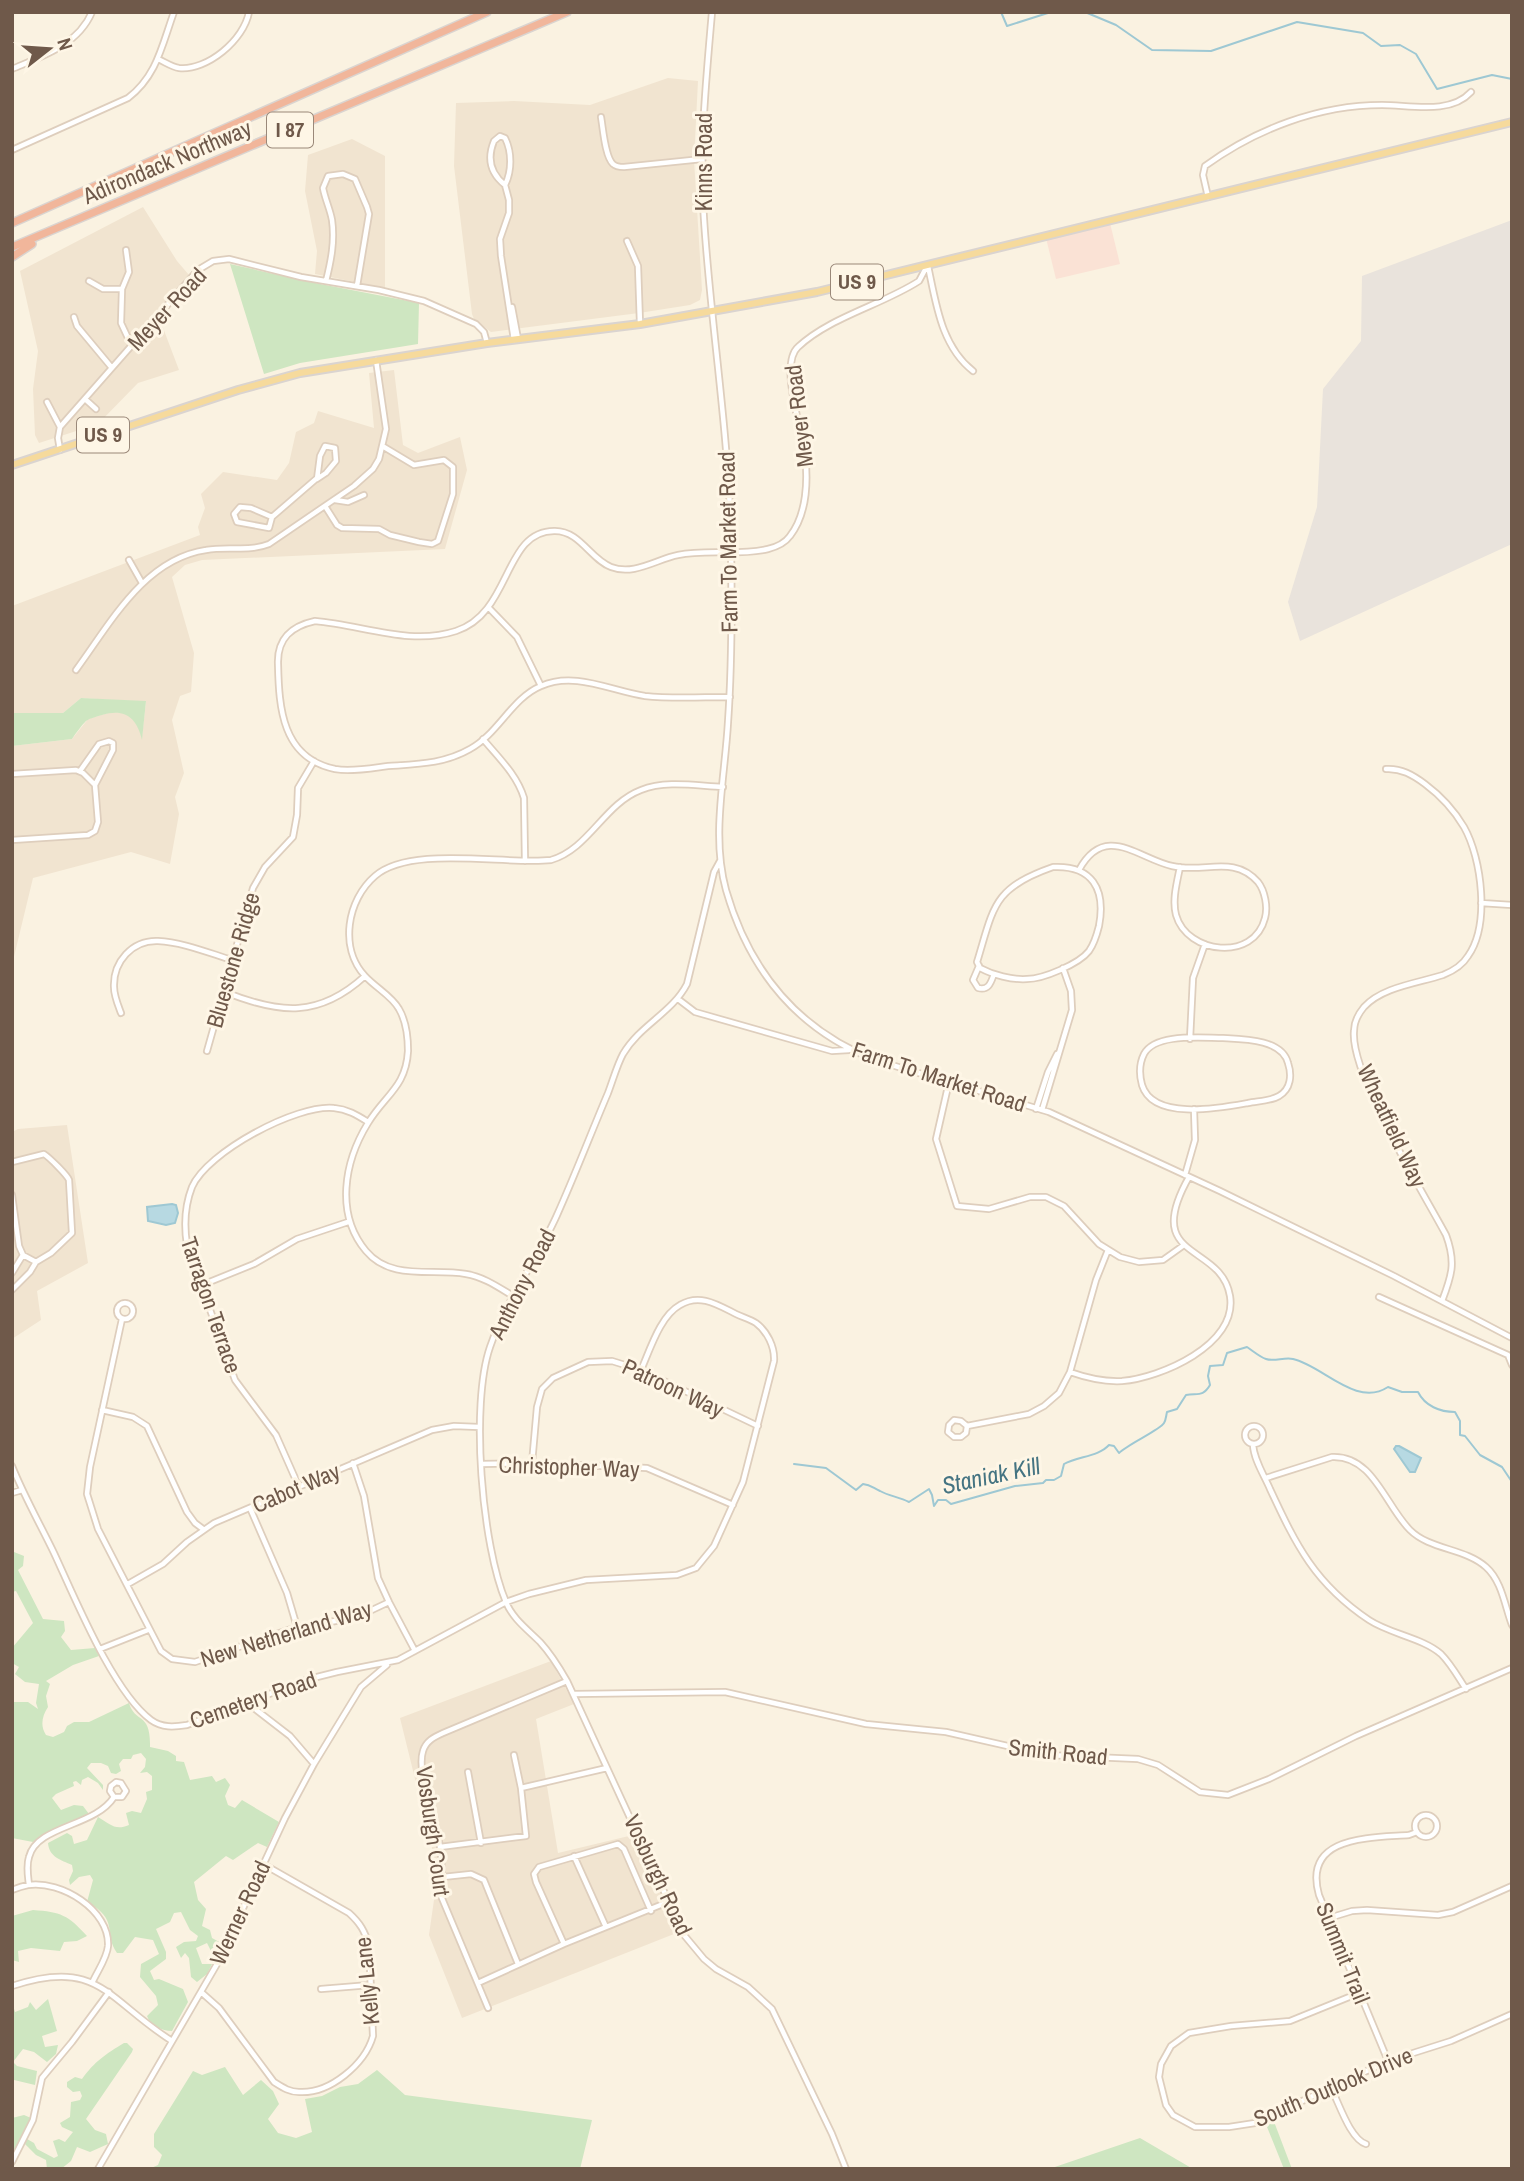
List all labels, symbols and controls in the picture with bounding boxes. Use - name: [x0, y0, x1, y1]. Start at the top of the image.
- north arrow: [14, 14, 84, 84]
- text: N: [51, 35, 79, 53]
- street label: Adirondack Northway: [77, 112, 256, 211]
- road number: I 87: [267, 113, 313, 148]
- street label: Kinns Road: [688, 113, 719, 211]
- street label: Meyer Road: [120, 261, 213, 357]
- road number: US 9: [831, 264, 883, 300]
- street label: Meyer Road: [777, 363, 820, 469]
- road number: US 9: [77, 418, 129, 452]
- street label: Farm To Market Road: [710, 451, 745, 633]
- street label: Bluestone Ridge: [198, 889, 267, 1031]
- street label: Farm To Market Road: [848, 1034, 1030, 1119]
- street label: Wheatfield Way: [1350, 1059, 1435, 1193]
- street label: Anthony Road: [480, 1223, 562, 1345]
- street label: Tarragon Terrace: [174, 1232, 249, 1377]
- street label: Patroon Way: [618, 1351, 729, 1425]
- street label: Christopher Way: [498, 1449, 640, 1484]
- water label: Staniak Kill: [939, 1449, 1043, 1501]
- street label: Cabot Way: [247, 1455, 345, 1520]
- street label: New Netherland Way: [196, 1593, 376, 1674]
- street label: Cemetery Road: [185, 1663, 320, 1736]
- street label: Smith Road: [1007, 1731, 1109, 1772]
- street label: Vosburgh Court: [409, 1764, 458, 1898]
- street label: Vosburgh Road: [617, 1809, 700, 1940]
- street label: Werner Road: [202, 1856, 277, 1970]
- street label: Summit Trail: [1309, 1897, 1378, 2008]
- street label: Kelly Lane: [346, 1936, 387, 2026]
- street label: South Outlook Drive: [1249, 2039, 1417, 2134]

